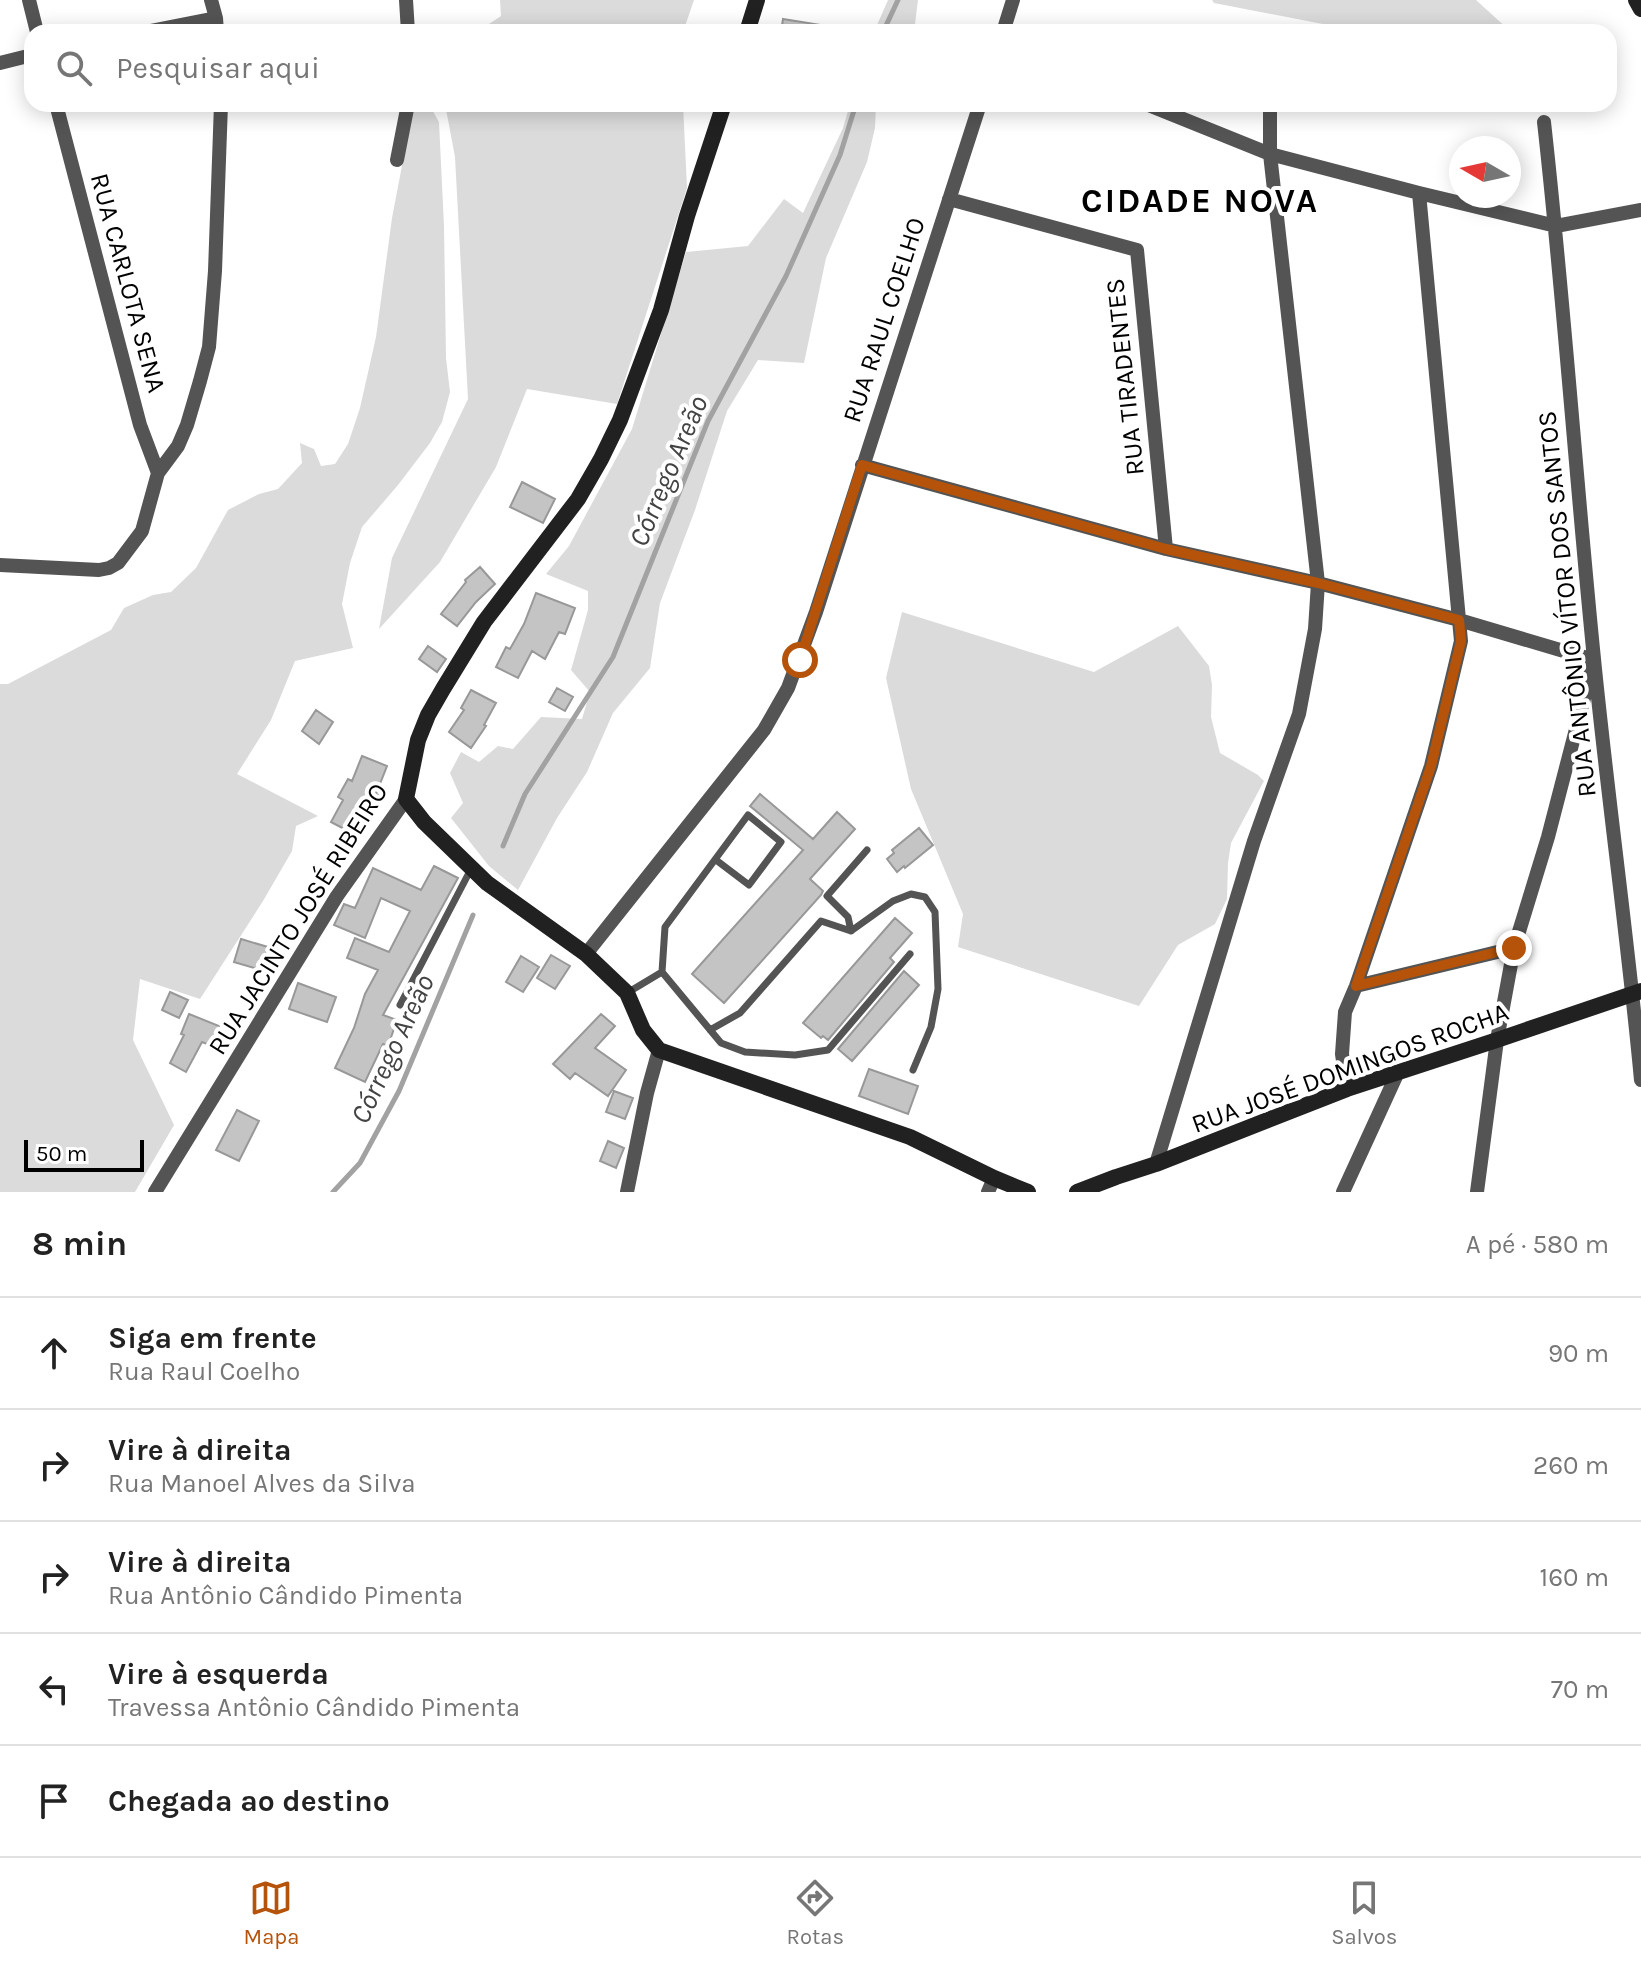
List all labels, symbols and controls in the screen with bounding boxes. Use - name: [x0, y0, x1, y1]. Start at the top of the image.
- search box: [24, 24, 1617, 112]
- icon: search: [52, 46, 96, 90]
- text: Pesquisar aqui: [116, 50, 320, 86]
- north arrow: [1449, 136, 1521, 208]
- street label: RUA CARLOTA SENA: [84, 170, 172, 396]
- district label: CIDADE NOVA: [1081, 181, 1319, 221]
- street label: RUA RAUL COELHO: [836, 214, 932, 426]
- street label: RUA TIRADENTES: [1099, 277, 1151, 477]
- water label: Córrego Areão: [622, 391, 715, 551]
- street label: RUA ANTÔNIO VÍTOR DOS SANTOS: [1530, 409, 1603, 799]
- route start: [782, 642, 818, 678]
- street label: RUA JACINTO JOSÉ RIBEIRO: [201, 777, 394, 1060]
- route end: [1496, 930, 1532, 966]
- water label: Córrego Areão: [343, 969, 441, 1129]
- street label: RUA JOSÉ DOMINGOS ROCHA: [1187, 995, 1513, 1140]
- scale bar: [24, 1136, 144, 1172]
- text: 50 m: [36, 1141, 87, 1167]
- text: 8 min: [32, 1224, 127, 1264]
- text: A pé · 580 m: [1466, 1229, 1609, 1260]
- text: Siga em frente: [108, 1320, 317, 1356]
- icon: ahead: [32, 1331, 76, 1375]
- text: 90 m: [1548, 1338, 1609, 1369]
- text: Rua Raul Coelho: [108, 1356, 300, 1387]
- text: Vire à direita: [108, 1432, 291, 1468]
- icon: right: [32, 1443, 76, 1487]
- text: 260 m: [1533, 1450, 1609, 1481]
- text: Rua Manoel Alves da Silva: [108, 1468, 416, 1499]
- text: Vire à direita: [108, 1544, 291, 1580]
- icon: right: [32, 1555, 76, 1599]
- text: 160 m: [1540, 1562, 1609, 1593]
- text: Rua Antônio Cândido Pimenta: [108, 1580, 463, 1611]
- text: Vire à esquerda: [108, 1656, 329, 1692]
- icon: left: [32, 1667, 76, 1711]
- text: 70 m: [1551, 1674, 1609, 1705]
- text: Travessa Antônio Cândido Pimenta: [108, 1692, 520, 1723]
- icon: arrive: [32, 1779, 76, 1823]
- text: Chegada ao destino: [108, 1783, 390, 1819]
- tab: Mapa: [244, 1876, 299, 1950]
- tab: Rotas: [787, 1876, 844, 1950]
- tab: Salvos: [1331, 1876, 1397, 1950]

